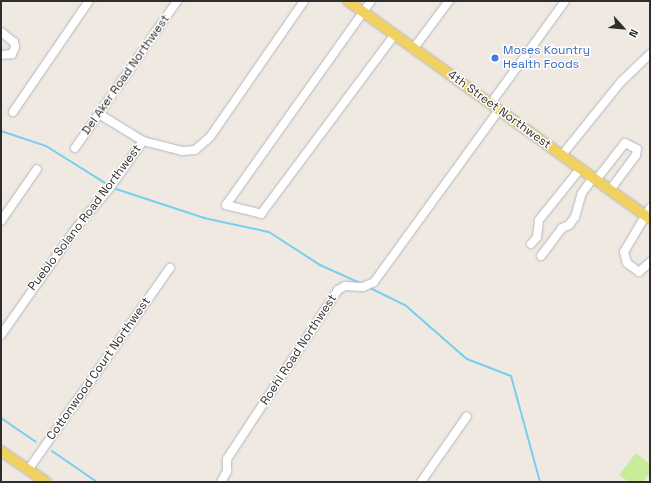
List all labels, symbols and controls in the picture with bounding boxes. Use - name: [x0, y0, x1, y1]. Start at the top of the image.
- north arrow: [603, 8, 643, 48]
- street label: Del Aker Road Northwest: [79, 12, 173, 138]
- text: N: [626, 27, 642, 40]
- place label: Moses Kountry Health Foods: [503, 44, 590, 72]
- marker: Moses Kountry Health Foods: [490, 53, 500, 63]
- street label: 4th Street Northwest: [445, 68, 553, 152]
- street label: Pueblo Solano Road Northwest: [25, 142, 145, 294]
- street label: Roehl Road Northwest: [258, 292, 340, 408]
- street label: Cottonwood Court Northwest: [44, 295, 154, 443]

